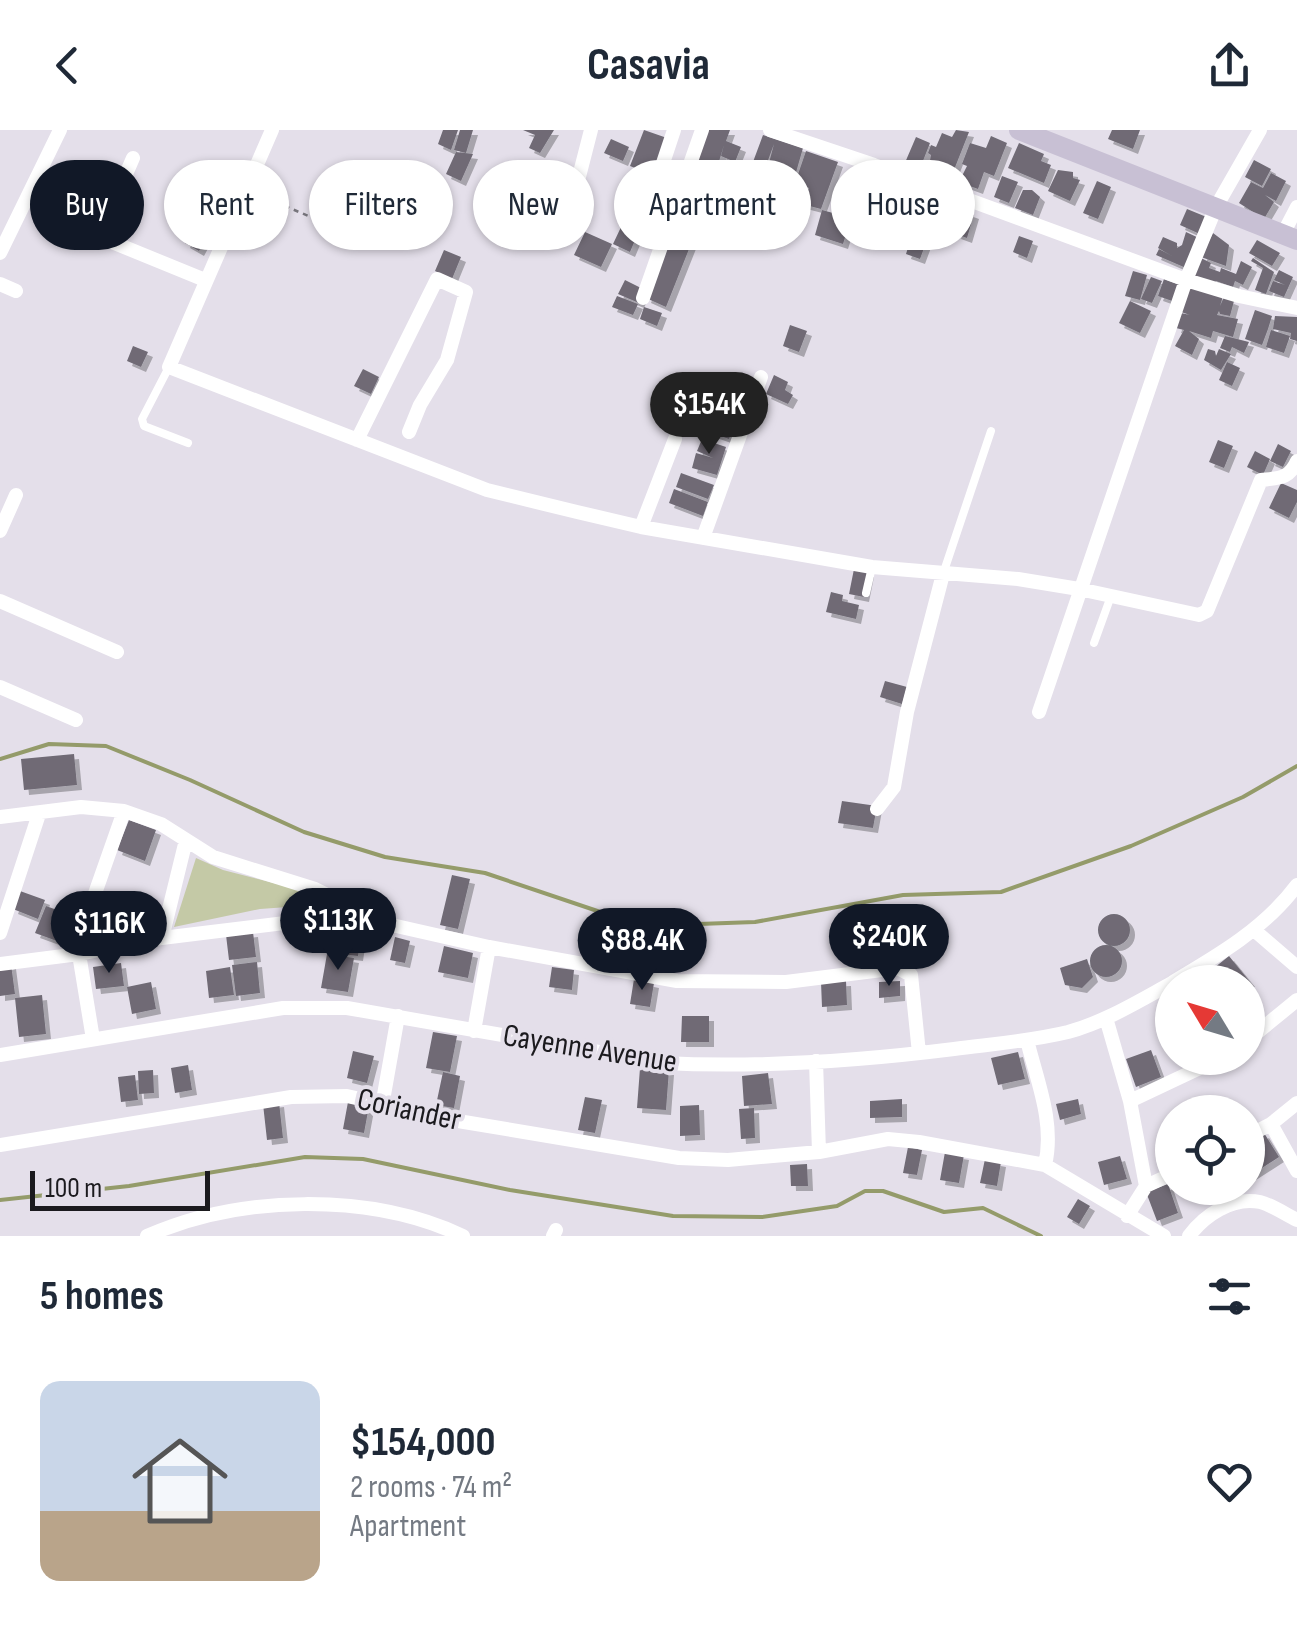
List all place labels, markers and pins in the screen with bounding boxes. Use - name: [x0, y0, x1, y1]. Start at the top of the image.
- pin: $154K: [639, 372, 779, 457]
- pin: $113K: [268, 888, 408, 973]
- pin: $116K: [39, 891, 179, 976]
- pin: $240K: [819, 904, 959, 989]
- pin: $88.4K: [561, 908, 723, 993]

